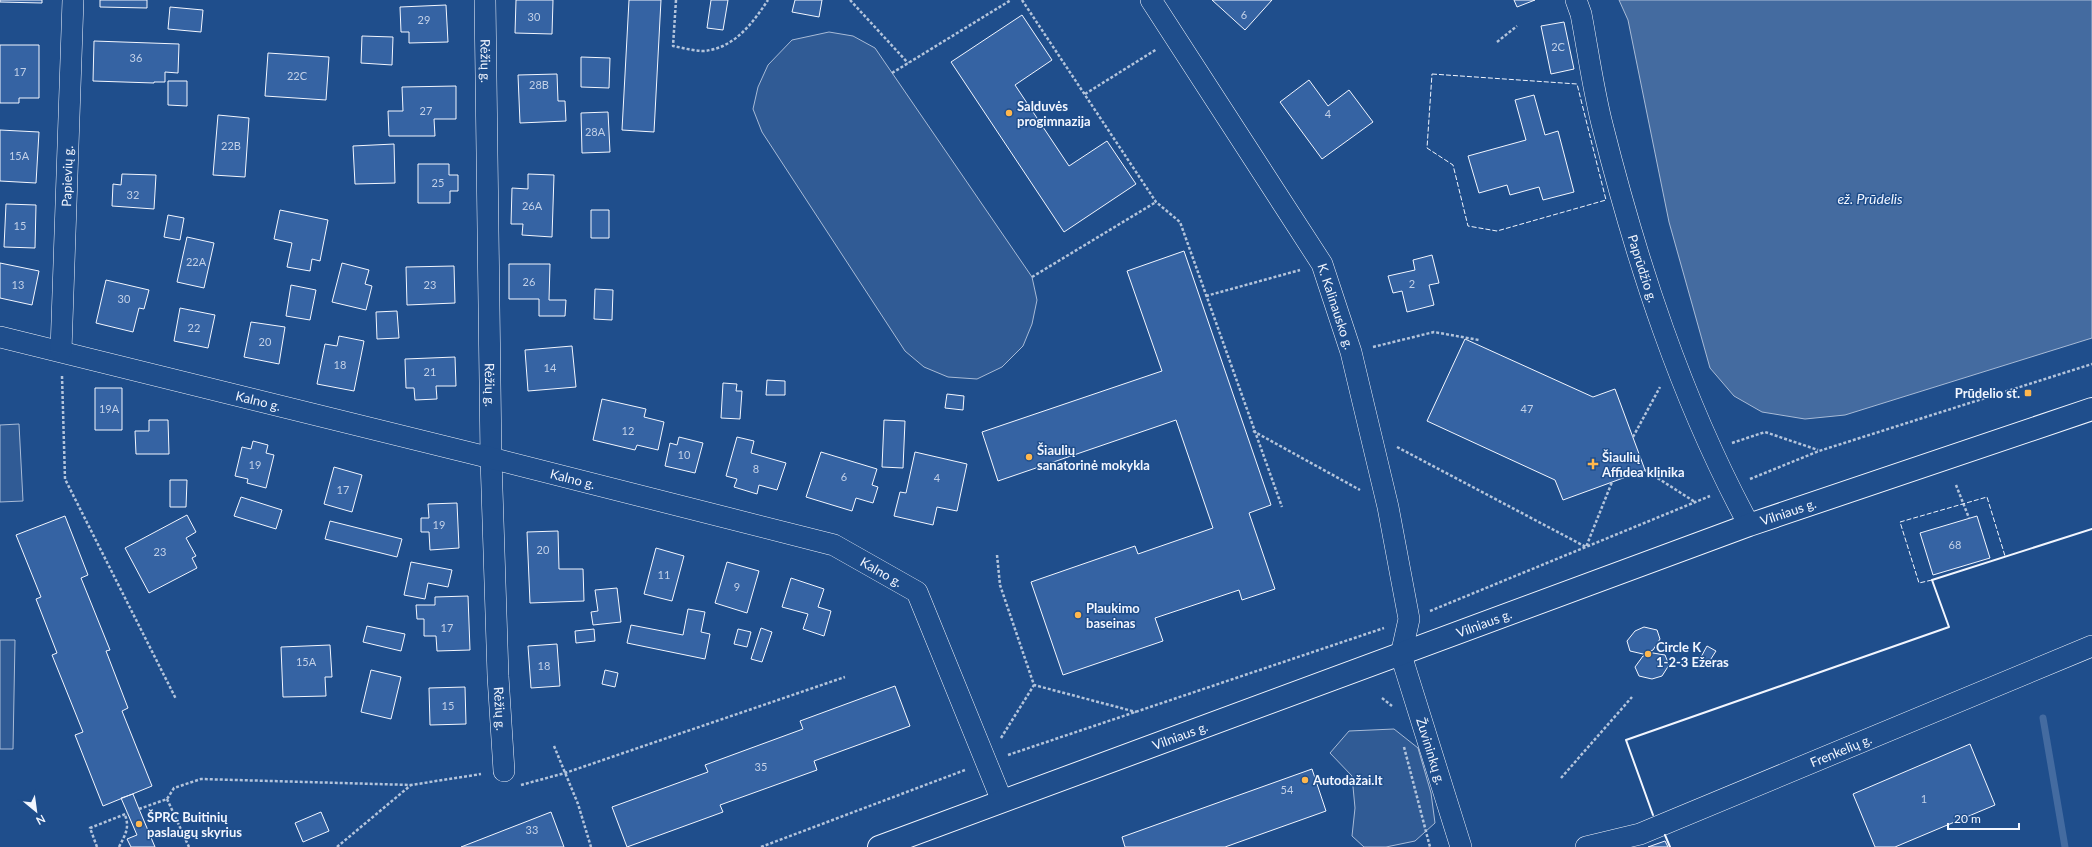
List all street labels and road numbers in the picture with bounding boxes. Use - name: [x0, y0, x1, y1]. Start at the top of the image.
- street label: Rėžių g.: [478, 39, 494, 83]
- street label: Papievių g.: [58, 145, 76, 207]
- street label: Paprūdžio g.: [1625, 233, 1661, 304]
- street label: K. Kalinausko g.: [1314, 261, 1358, 351]
- street label: Rėžių g.: [482, 363, 498, 407]
- street label: Kalno g.: [234, 387, 282, 414]
- street label: Kalno g.: [548, 465, 597, 492]
- street label: Vilniaus g.: [1758, 495, 1818, 529]
- street label: Kalno g.: [857, 554, 905, 590]
- street label: Vilniaus g.: [1454, 606, 1514, 641]
- street label: Rėžių g.: [491, 686, 509, 731]
- street label: Žuvininkų g.: [1413, 716, 1449, 787]
- street label: Vilniaus g.: [1150, 718, 1210, 753]
- street label: Frenkelių g.: [1808, 731, 1874, 770]

